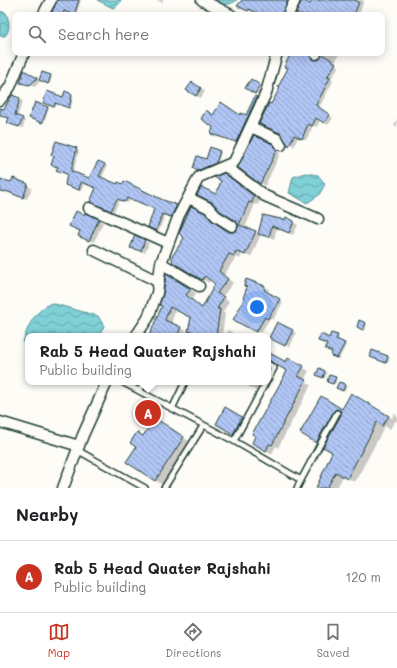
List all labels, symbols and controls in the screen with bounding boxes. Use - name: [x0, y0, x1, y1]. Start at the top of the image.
- search box: [12, 12, 385, 56]
- icon: search: [26, 23, 48, 45]
- text: Search here: [58, 24, 149, 44]
- your location: [247, 297, 267, 317]
- popup: [25, 333, 271, 385]
- text: Rab 5 Head Quater Rajshahi: [40, 341, 256, 361]
- text: Public building: [40, 361, 132, 378]
- pin: A: [135, 398, 161, 428]
- text: Nearby: [16, 503, 78, 525]
- text: Rab 5 Head Quater Rajshahi: [54, 558, 271, 578]
- text: A: [24, 568, 34, 585]
- text: 120 m: [345, 568, 381, 585]
- text: Public building: [54, 578, 146, 595]
- tab: Map: [48, 621, 70, 660]
- tab: Directions: [165, 621, 221, 660]
- tab: Saved: [317, 621, 349, 660]

